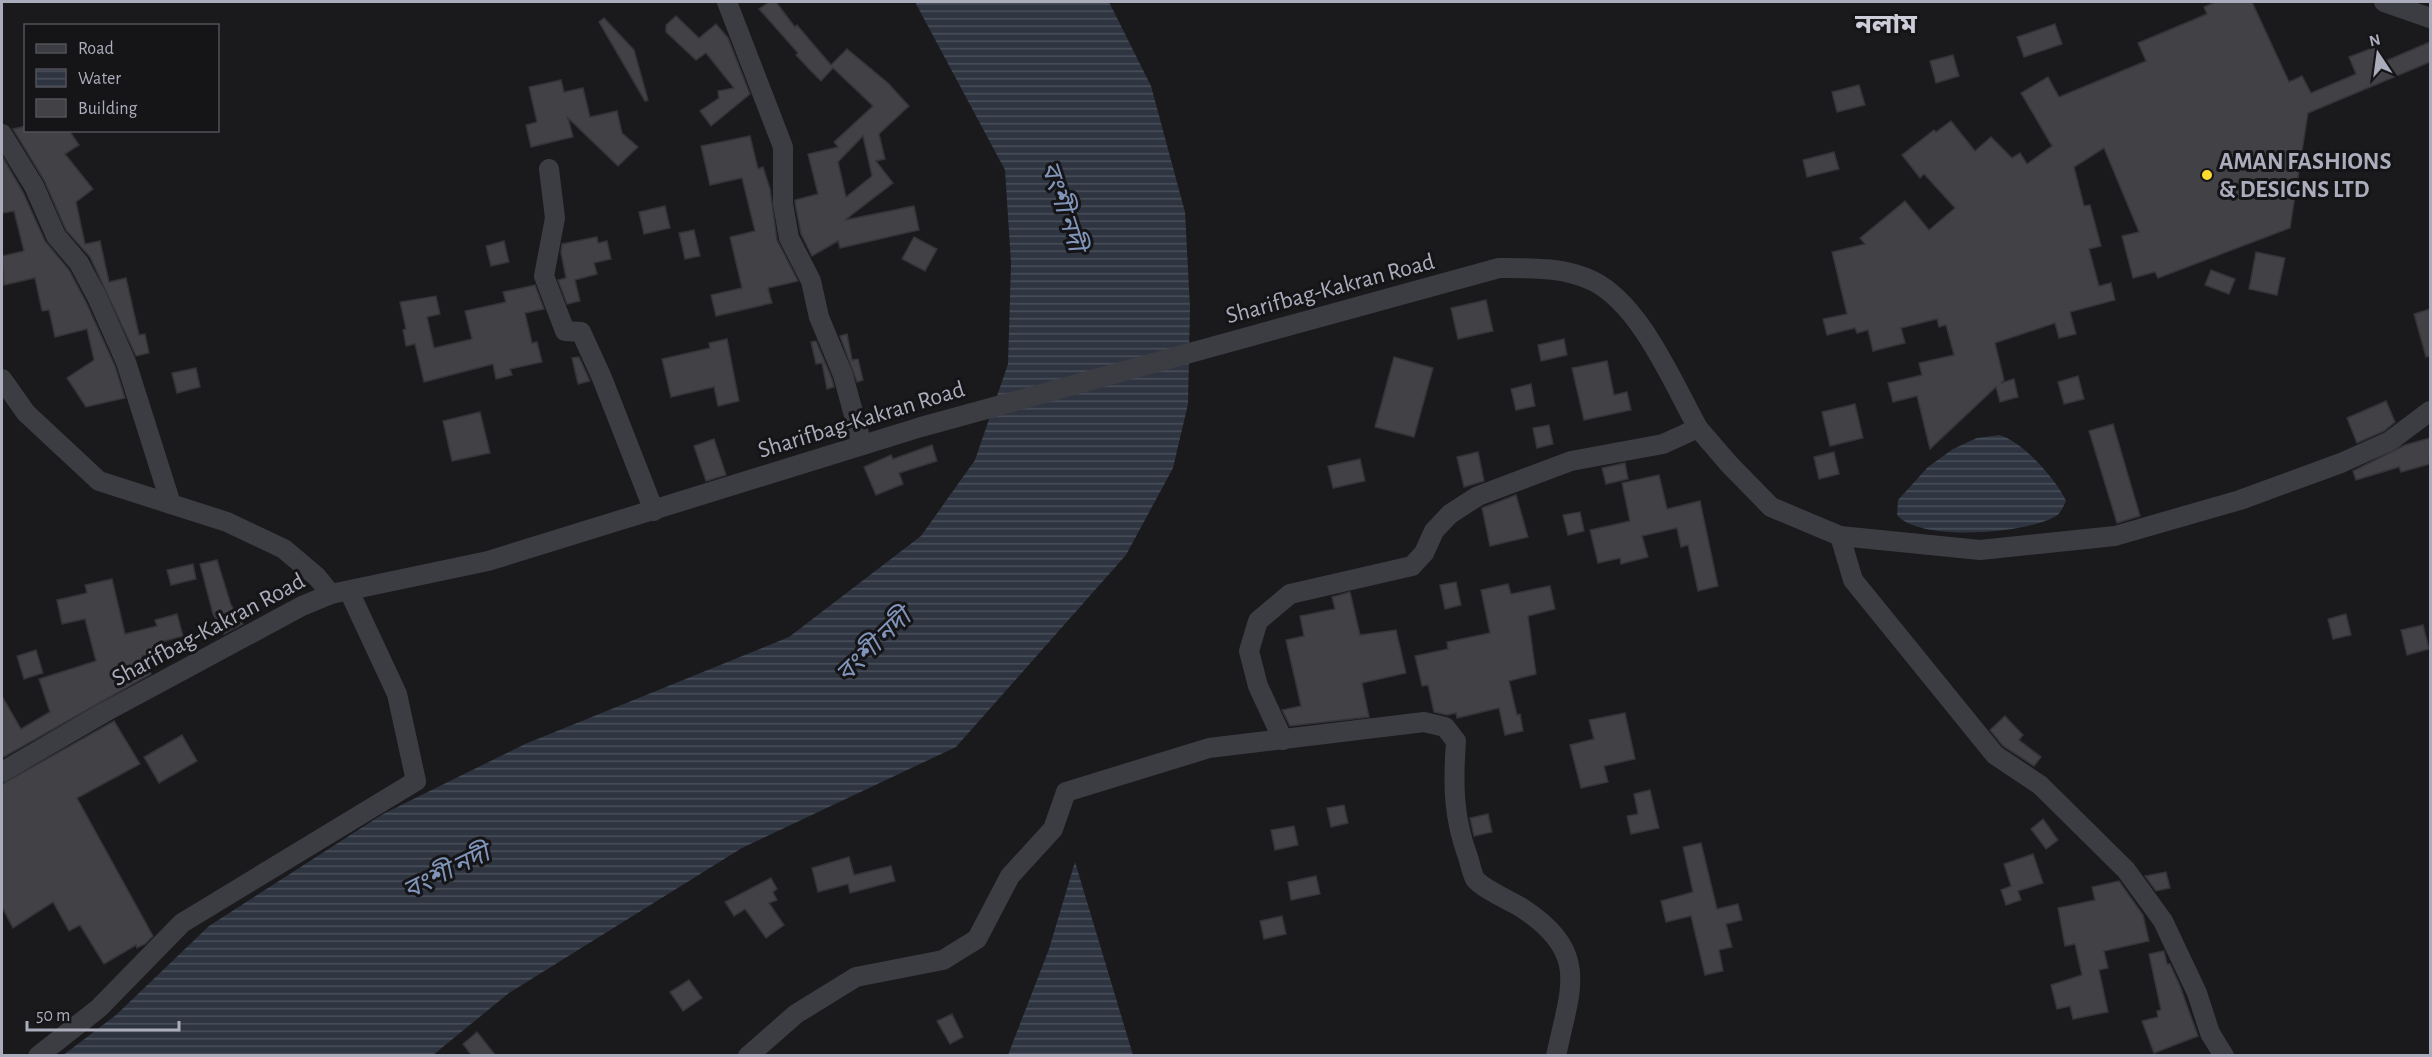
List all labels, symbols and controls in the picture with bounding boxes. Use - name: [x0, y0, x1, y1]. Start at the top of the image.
- district label: নলাম: [1854, 11, 1918, 38]
- legend: [24, 24, 219, 132]
- north arrow: [2348, 24, 2408, 84]
- text: N: [2368, 31, 2382, 49]
- text: Road: [78, 40, 114, 58]
- text: Water: [78, 70, 121, 88]
- text: Building: [78, 100, 138, 118]
- place label: AMAN FASHIONS & DESIGNS LTD: [2219, 150, 2391, 202]
- water label: বংশী নদী: [1036, 157, 1094, 259]
- marker: AMAN FASHIONS & DESIGNS LTD: [2200, 168, 2214, 182]
- street label: Sharifbag-Kakran Road: [1223, 250, 1437, 328]
- street label: Sharifbag-Kakran Road: [755, 377, 968, 463]
- street label: Sharifbag-Kakran Road: [108, 569, 309, 691]
- water label: বংশী নদী: [829, 599, 920, 687]
- water label: বংশী নদী: [398, 835, 498, 904]
- scale bar: [27, 994, 178, 1032]
- text: 50 m: [36, 1007, 70, 1025]

